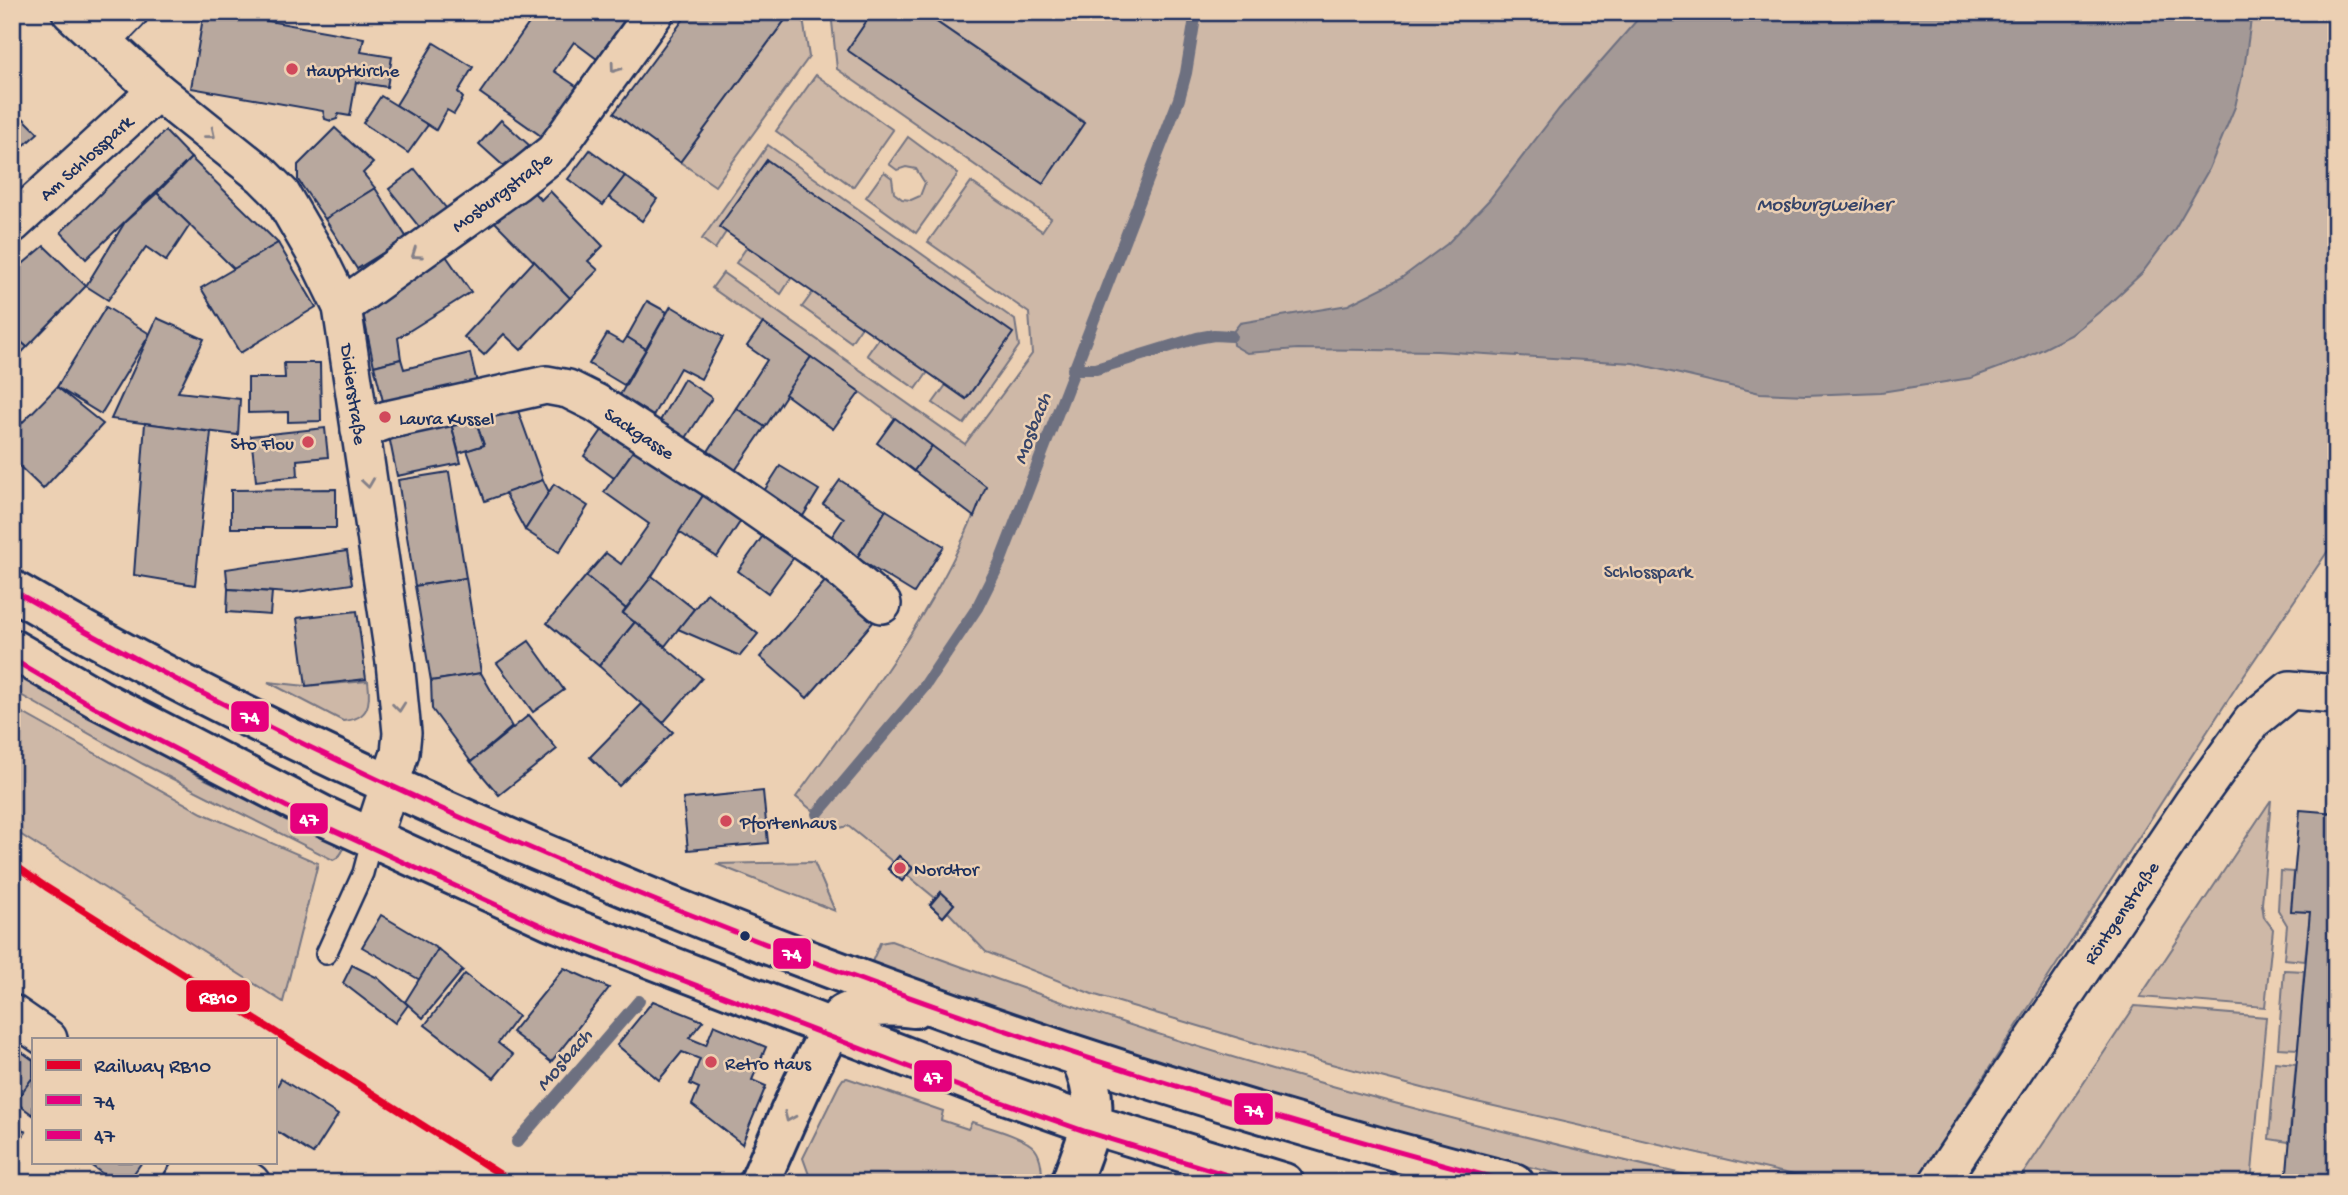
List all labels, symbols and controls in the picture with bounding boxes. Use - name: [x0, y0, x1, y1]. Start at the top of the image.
- one-way arrow: [611, 60, 624, 73]
- marker: Hauptkirche: [284, 61, 300, 77]
- place label: Hauptkirche: [306, 61, 399, 84]
- street label: Am Schlosspark: [36, 111, 140, 208]
- one-way arrow: [203, 125, 215, 138]
- street label: Mosburgstraße: [448, 148, 558, 239]
- water label: Mosburgweiher: [1757, 194, 1896, 219]
- one-way arrow: [411, 246, 424, 258]
- street label: Didierstraße: [333, 341, 370, 447]
- water label: Mosbach: [1009, 389, 1060, 468]
- street label: Sackgasse: [599, 404, 678, 466]
- marker: Laura Kussel: [377, 409, 393, 425]
- place label: Laura Kussel: [399, 409, 495, 432]
- place label: Sto Flou: [230, 434, 294, 457]
- marker: Sto Flou: [300, 434, 316, 450]
- one-way arrow: [360, 477, 375, 489]
- park label: Schlosspark: [1604, 562, 1694, 585]
- line badge: 74: [230, 700, 270, 733]
- one-way arrow: [391, 702, 406, 713]
- text: 74: [240, 708, 260, 731]
- line badge: 47: [289, 802, 329, 835]
- text: 47: [299, 810, 320, 833]
- marker: Pfortenhaus: [718, 813, 734, 829]
- place label: Pfortenhaus: [739, 813, 837, 836]
- street label: Röntgenstraße: [2080, 858, 2166, 970]
- marker: Nordtor: [892, 860, 908, 876]
- place label: Nordtor: [914, 860, 981, 883]
- unlabelled marker: [738, 929, 752, 943]
- line badge: 74: [772, 937, 812, 970]
- text: 74: [782, 945, 802, 968]
- line badge: RB10: [185, 979, 251, 1013]
- text: RB10: [198, 988, 237, 1011]
- water label: Mosbach: [532, 1024, 600, 1098]
- legend: [32, 1038, 276, 1164]
- marker: Retro Haus: [703, 1054, 719, 1070]
- place label: Retro Haus: [725, 1054, 812, 1077]
- text: Railway RB10: [94, 1056, 211, 1081]
- line badge: 47: [913, 1059, 953, 1093]
- text: 47: [923, 1068, 944, 1091]
- text: 74: [93, 1092, 115, 1117]
- line badge: 74: [1233, 1092, 1274, 1126]
- text: 74: [1244, 1101, 1264, 1124]
- one-way arrow: [783, 1109, 797, 1122]
- text: 47: [94, 1126, 116, 1151]

